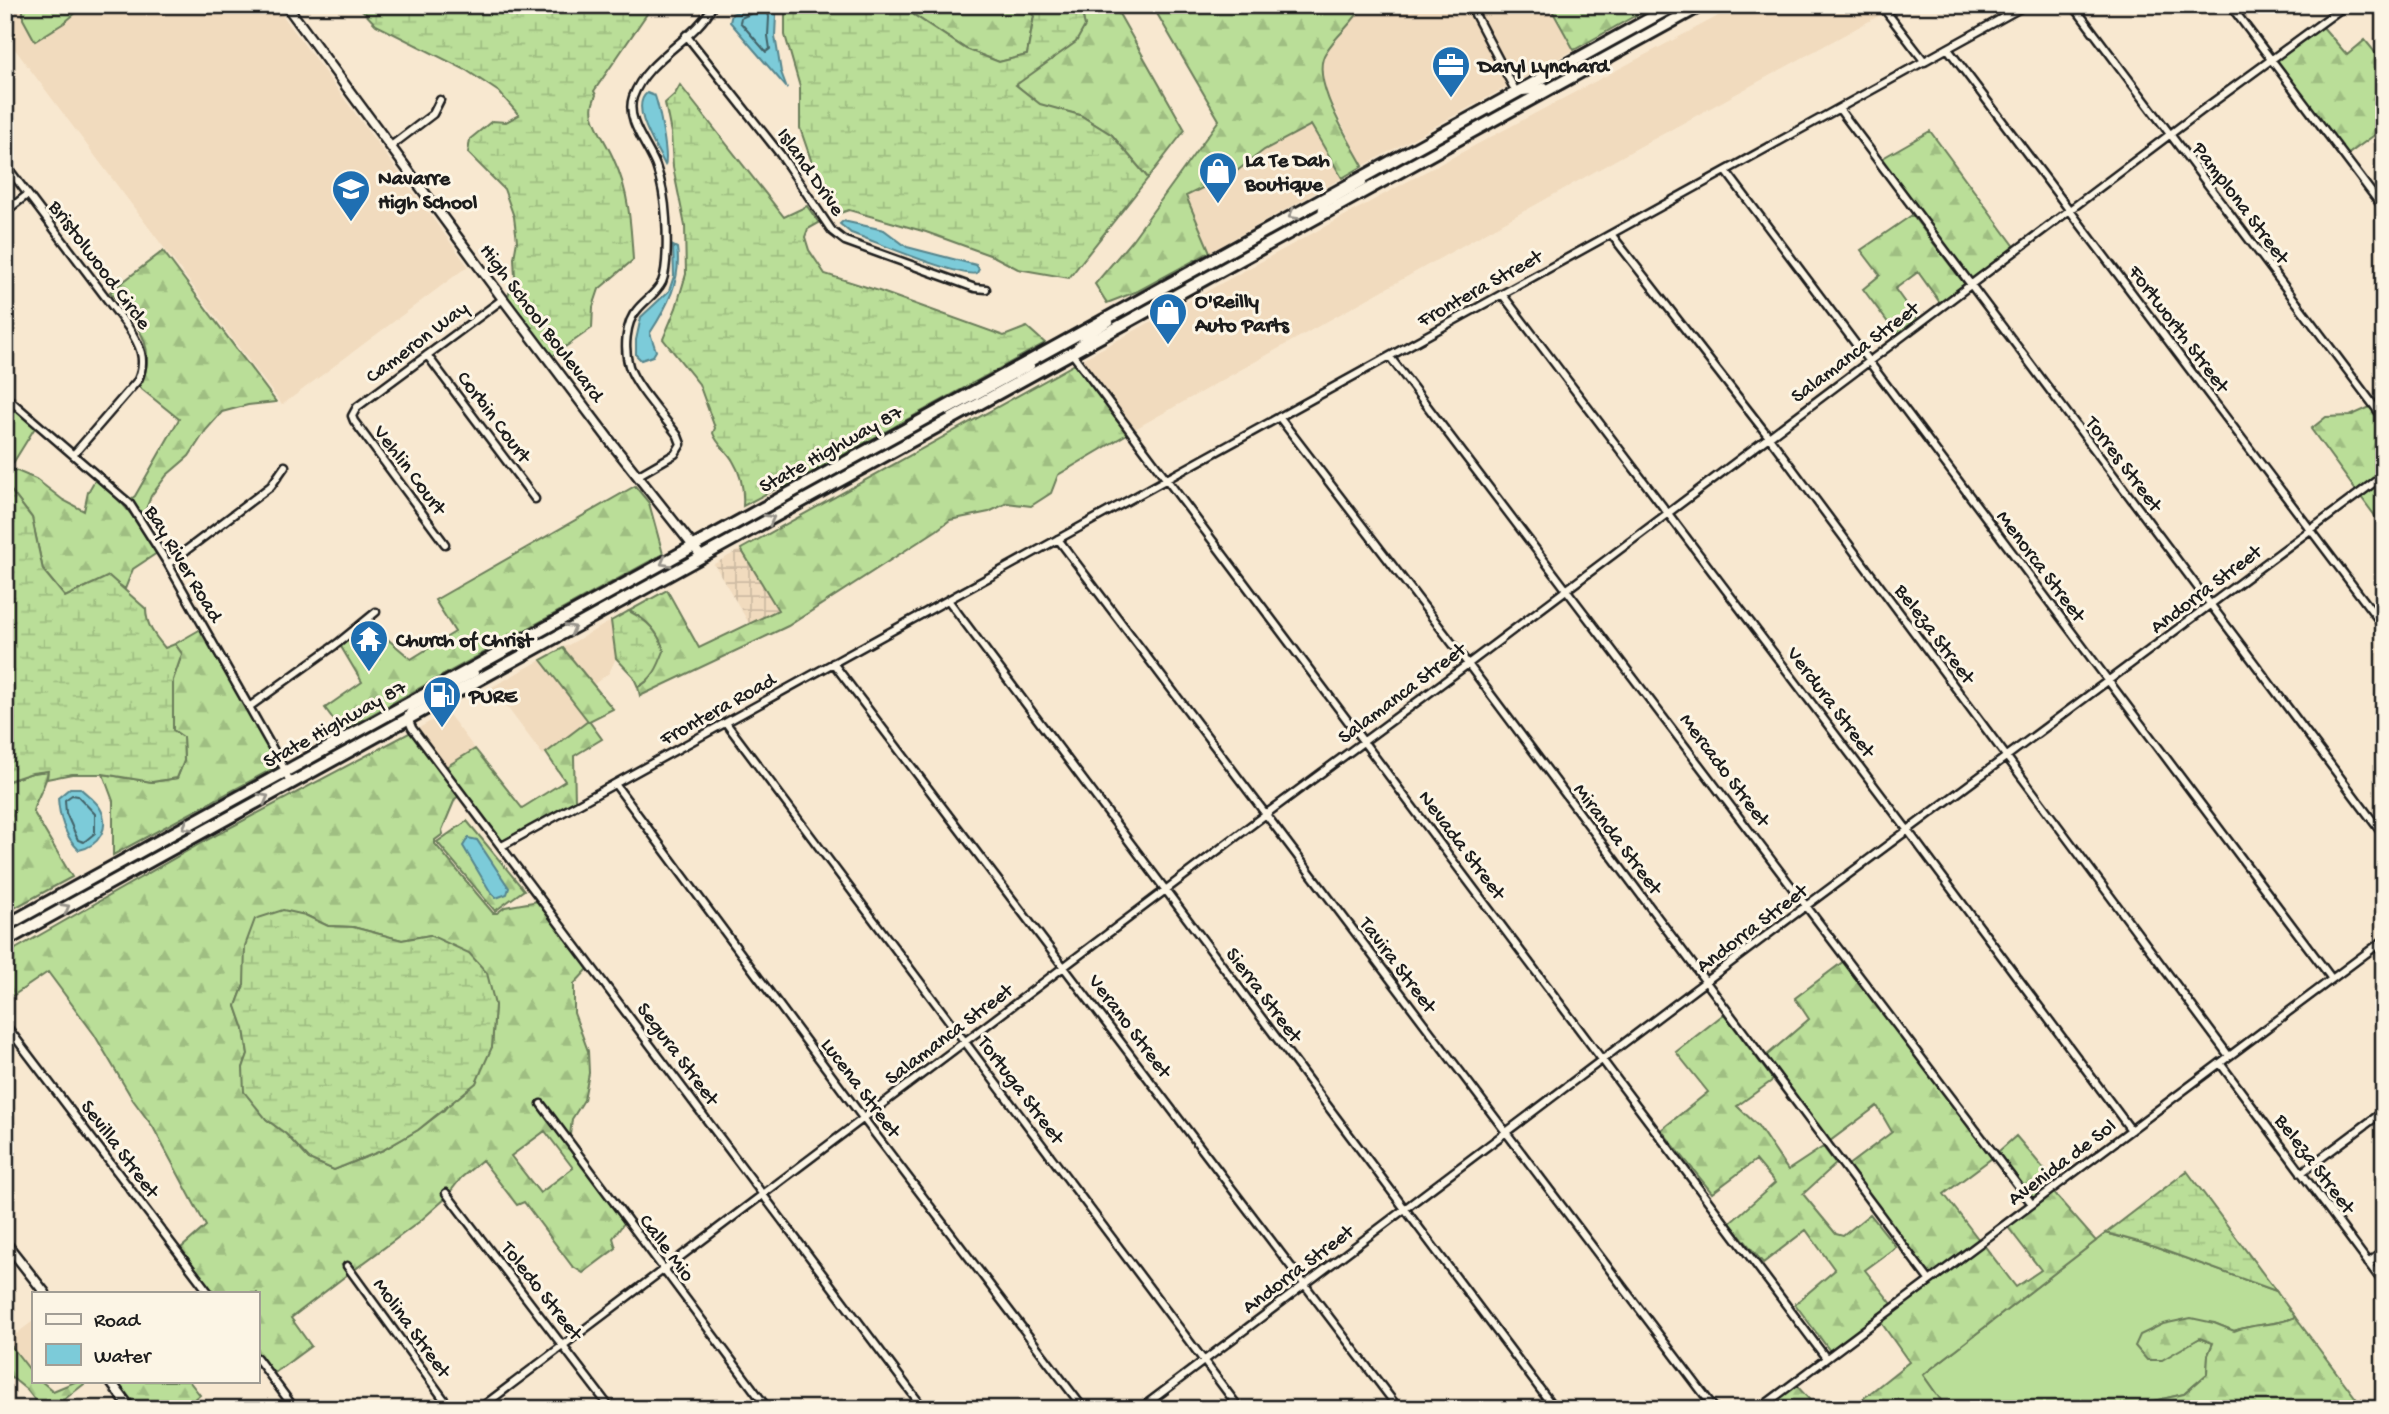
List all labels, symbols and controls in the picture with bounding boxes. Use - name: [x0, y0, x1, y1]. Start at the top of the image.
- office icon: Daryl Lynchard: [1430, 44, 1472, 99]
- place label: Daryl Lynchard: [1476, 56, 1611, 81]
- street label: Island Drive: [770, 124, 849, 223]
- street label: Pamplona Street: [2184, 137, 2295, 272]
- shop icon: La Te Dah Boutique: [1197, 150, 1239, 205]
- place label: La Te Dah Boutique: [1244, 150, 1331, 199]
- school or university icon: Navarre High School: [330, 168, 372, 223]
- place label: Navarre High School: [378, 168, 478, 217]
- street label: Bristolwood Circle: [41, 196, 156, 337]
- one-way arrow: [1288, 207, 1300, 221]
- street label: High School Boulevard: [472, 240, 609, 410]
- street label: Frontera Street: [1413, 244, 1549, 335]
- street label: Fortworth Street: [2121, 261, 2235, 401]
- shop icon: O'Reilly Auto Parts: [1147, 291, 1189, 346]
- place label: O'Reilly Auto Parts: [1194, 291, 1290, 340]
- street label: Salamanca Street: [1787, 296, 1927, 410]
- street label: Cameron Way: [362, 297, 474, 390]
- street label: Corbin Court: [450, 367, 536, 471]
- street label: State Highway 87: [756, 401, 909, 501]
- street label: Torres Street: [2077, 412, 2168, 520]
- street label: Vehlin Court: [366, 420, 452, 523]
- street label: Bay River Road: [137, 501, 227, 629]
- street label: Menorca Street: [1989, 506, 2091, 630]
- one-way arrow: [763, 514, 775, 527]
- street label: Andorra Street: [2146, 539, 2270, 641]
- one-way arrow: [659, 554, 672, 567]
- street label: Beleza Street: [1887, 579, 1980, 692]
- temple icon: Church of Christ: [348, 618, 390, 673]
- one-way arrow: [563, 624, 576, 637]
- place label: Church of Christ: [395, 630, 535, 655]
- street label: Salamanca Street: [1334, 637, 1474, 751]
- street label: Verdura Street: [1779, 642, 1880, 765]
- street label: Frontera Road: [656, 668, 782, 754]
- fuel station icon: PURE: [421, 674, 463, 729]
- street label: State Highway 87: [260, 676, 413, 776]
- place label: PURE: [468, 686, 519, 711]
- street label: Mercado Street: [1672, 709, 1776, 835]
- street label: Miranda Street: [1566, 779, 1668, 903]
- street label: Nevada Street: [1411, 787, 1511, 908]
- one-way arrow: [257, 793, 269, 806]
- one-way arrow: [182, 818, 194, 831]
- street label: Andorra Street: [1692, 878, 1816, 980]
- one-way arrow: [58, 903, 71, 916]
- street label: Tavira Street: [1351, 912, 1442, 1021]
- street label: Sierra Street: [1218, 944, 1308, 1051]
- street label: Verano Street: [1080, 969, 1177, 1086]
- street label: Salamanca Street: [881, 978, 1021, 1092]
- street label: Segura Street: [629, 999, 724, 1113]
- street label: Tortuga Street: [970, 1031, 1070, 1152]
- street label: Lucena Street: [814, 1034, 906, 1146]
- street label: Sevilla Street: [73, 1096, 165, 1206]
- street label: Beleza Street: [2267, 1109, 2360, 1222]
- street label: Avenida de Sol: [2004, 1115, 2122, 1213]
- street label: Calle Mio: [632, 1210, 699, 1288]
- street label: Andorra Street: [1238, 1219, 1362, 1321]
- street label: Toledo Street: [493, 1237, 588, 1348]
- street label: Molina Street: [366, 1274, 456, 1386]
- legend: [32, 1292, 259, 1382]
- text: Road: [94, 1310, 142, 1335]
- text: Water: [94, 1346, 152, 1371]

